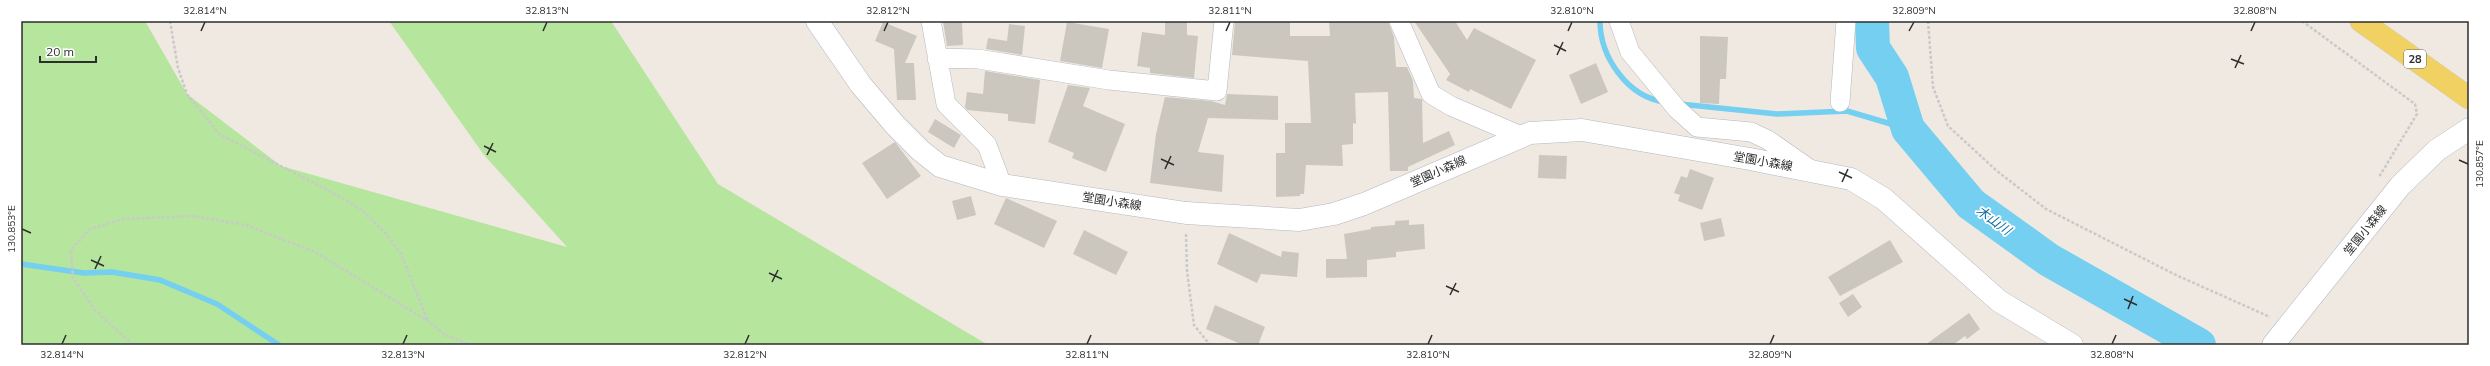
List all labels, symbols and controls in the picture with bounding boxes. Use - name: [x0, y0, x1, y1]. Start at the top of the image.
- text: 32.814°N: [183, 4, 227, 17]
- text: 32.813°N: [525, 4, 569, 17]
- text: 32.812°N: [866, 4, 910, 17]
- text: 32.811°N: [1208, 4, 1252, 17]
- text: 32.810°N: [1550, 4, 1594, 17]
- text: 32.809°N: [1892, 4, 1936, 17]
- text: 32.808°N: [2233, 4, 2277, 17]
- scale bar: [40, 38, 96, 64]
- text: 20 m: [46, 44, 74, 59]
- road number: 28: [2404, 50, 2426, 68]
- text: 130.857°E: [2473, 140, 2486, 188]
- street label: 堂園小森線: [1732, 148, 1794, 174]
- street label: 堂園小森線: [1408, 152, 1468, 190]
- street label: 堂園小森線: [1081, 189, 1143, 213]
- water label: 木山川: [1974, 202, 2016, 239]
- street label: 堂園小森線: [2340, 202, 2390, 258]
- text: 130.853°E: [5, 205, 18, 253]
- text: 32.814°N: [40, 348, 84, 361]
- text: 32.813°N: [381, 348, 425, 361]
- text: 32.812°N: [723, 348, 767, 361]
- text: 32.811°N: [1065, 348, 1109, 361]
- text: 32.810°N: [1406, 348, 1450, 361]
- text: 32.809°N: [1748, 348, 1792, 361]
- text: 32.808°N: [2090, 348, 2134, 361]

